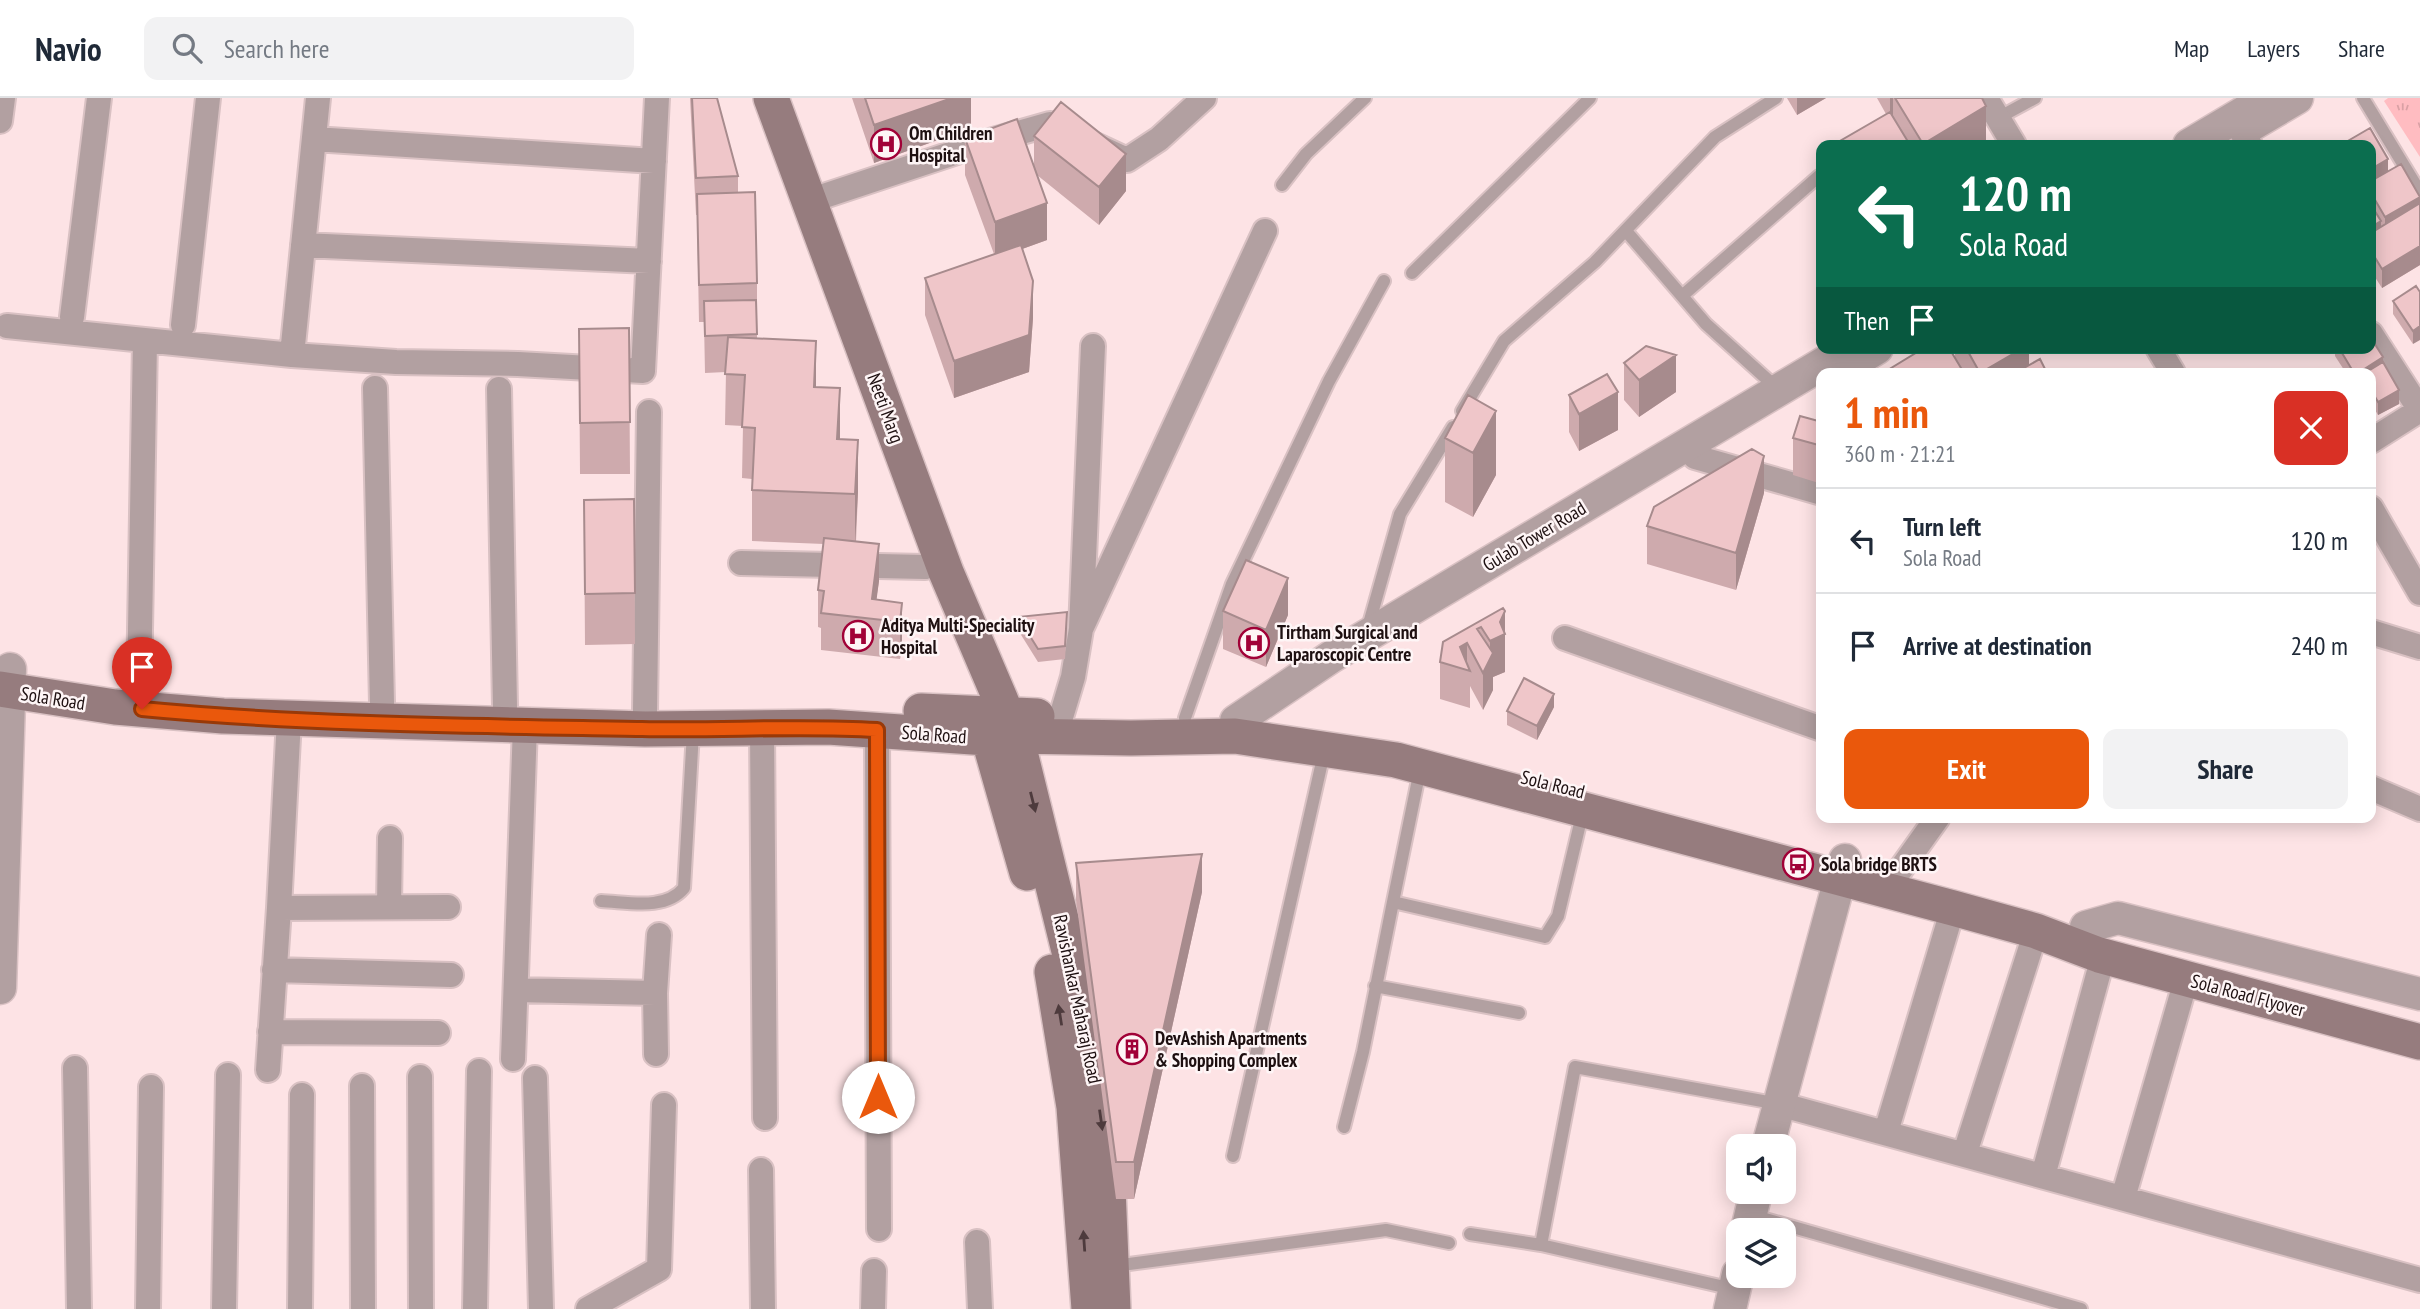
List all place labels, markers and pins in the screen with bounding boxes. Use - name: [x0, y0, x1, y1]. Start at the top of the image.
- place label: Om Children Hospital: [909, 121, 993, 167]
- hospital icon: Om Children Hospital: [869, 127, 903, 161]
- place label: Aditya Multi-Speciality Hospital: [880, 613, 1035, 659]
- hospital icon: Aditya Multi-Speciality Hospital: [841, 619, 875, 653]
- place label: Tirtham Surgical and Laparoscopic Centre: [1277, 620, 1418, 666]
- hospital icon: Tirtham Surgical and Laparoscopic Centre: [1237, 626, 1271, 660]
- pin: [112, 637, 172, 709]
- bus stop icon: Sola bridge BRTS: [1781, 847, 1815, 881]
- place label: Sola bridge BRTS: [1821, 852, 1937, 876]
- place label: DevAshish Apartments & Shopping Complex: [1155, 1026, 1307, 1072]
- building icon: DevAshish Apartments & Shopping Complex: [1115, 1032, 1149, 1066]

